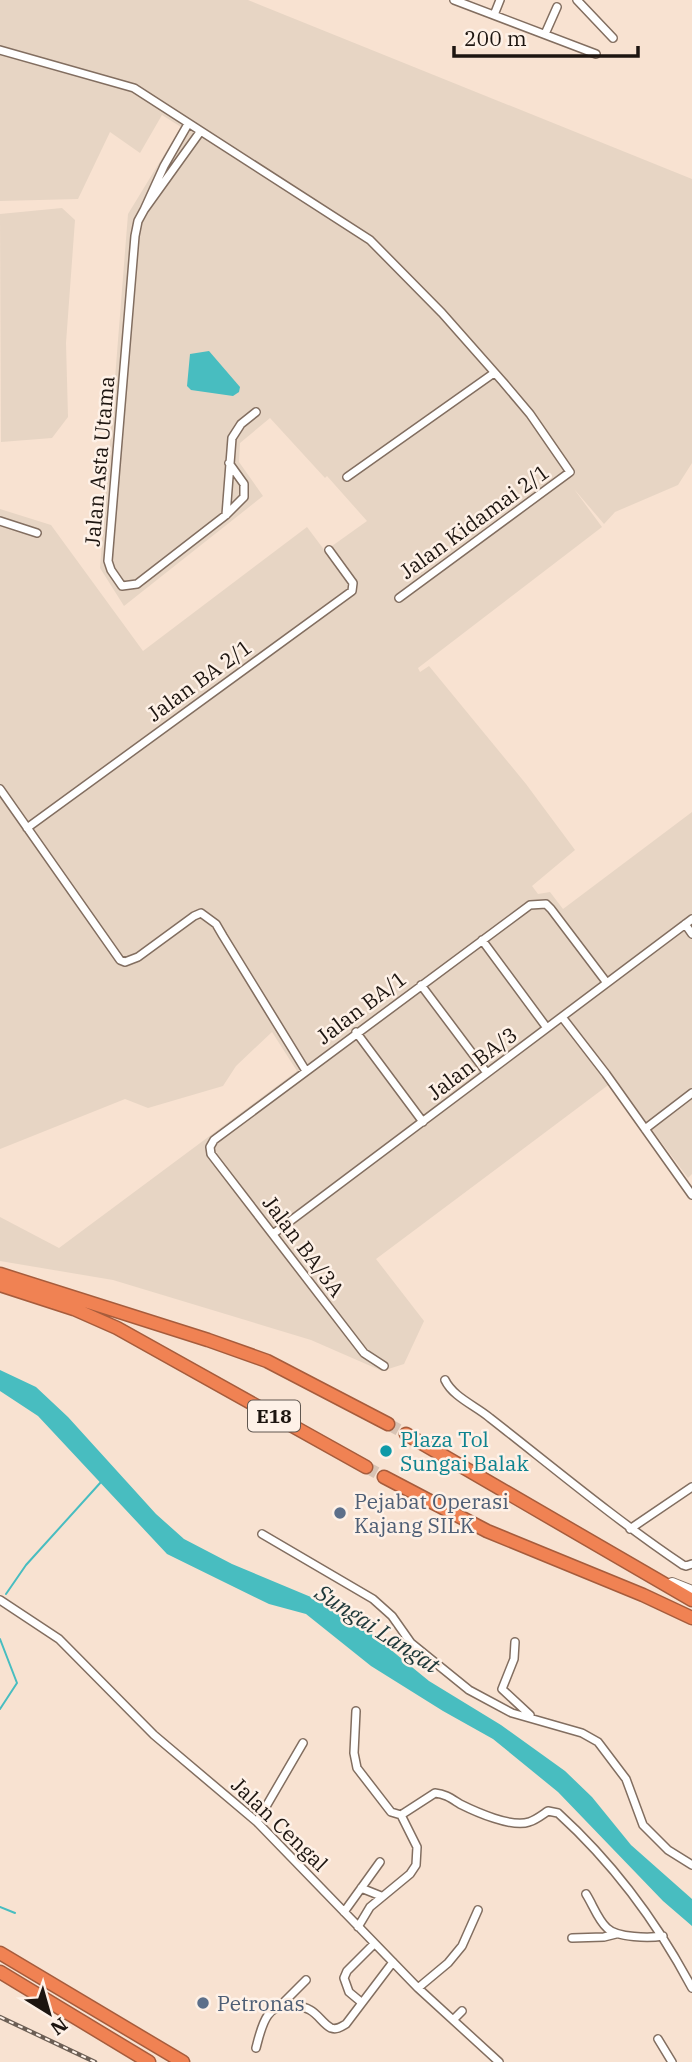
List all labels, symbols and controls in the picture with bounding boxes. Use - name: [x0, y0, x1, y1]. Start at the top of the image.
- scale bar: [454, 14, 638, 58]
- text: 200 m: [464, 24, 527, 52]
- street label: Jalan Asta Utama: [78, 375, 120, 547]
- street label: Jalan Kidamai 2/1: [394, 457, 554, 585]
- street label: Jalan BA 2/1: [141, 633, 257, 727]
- street label: Jalan BA/1: [310, 964, 412, 1050]
- street label: Jalan BA/3: [421, 1020, 523, 1106]
- street label: Jalan BA/3A: [257, 1190, 352, 1303]
- road number: E18: [248, 1400, 300, 1432]
- place label: Plaza Tol Sungai Balak: [400, 1425, 529, 1477]
- marker: Plaza Tol Sungai Balak: [378, 1443, 394, 1459]
- place label: Pejabat Operasi Kajang SILK: [354, 1487, 509, 1539]
- marker: Pejabat Operasi Kajang SILK: [332, 1505, 348, 1521]
- water label: Sungai Langat: [309, 1576, 447, 1680]
- street label: Jalan Cengal: [226, 1771, 334, 1877]
- north arrow: [14, 1978, 84, 2048]
- place label: Petronas: [217, 1989, 305, 2017]
- marker: Petronas: [195, 1995, 211, 2011]
- text: N: [46, 2012, 72, 2041]

